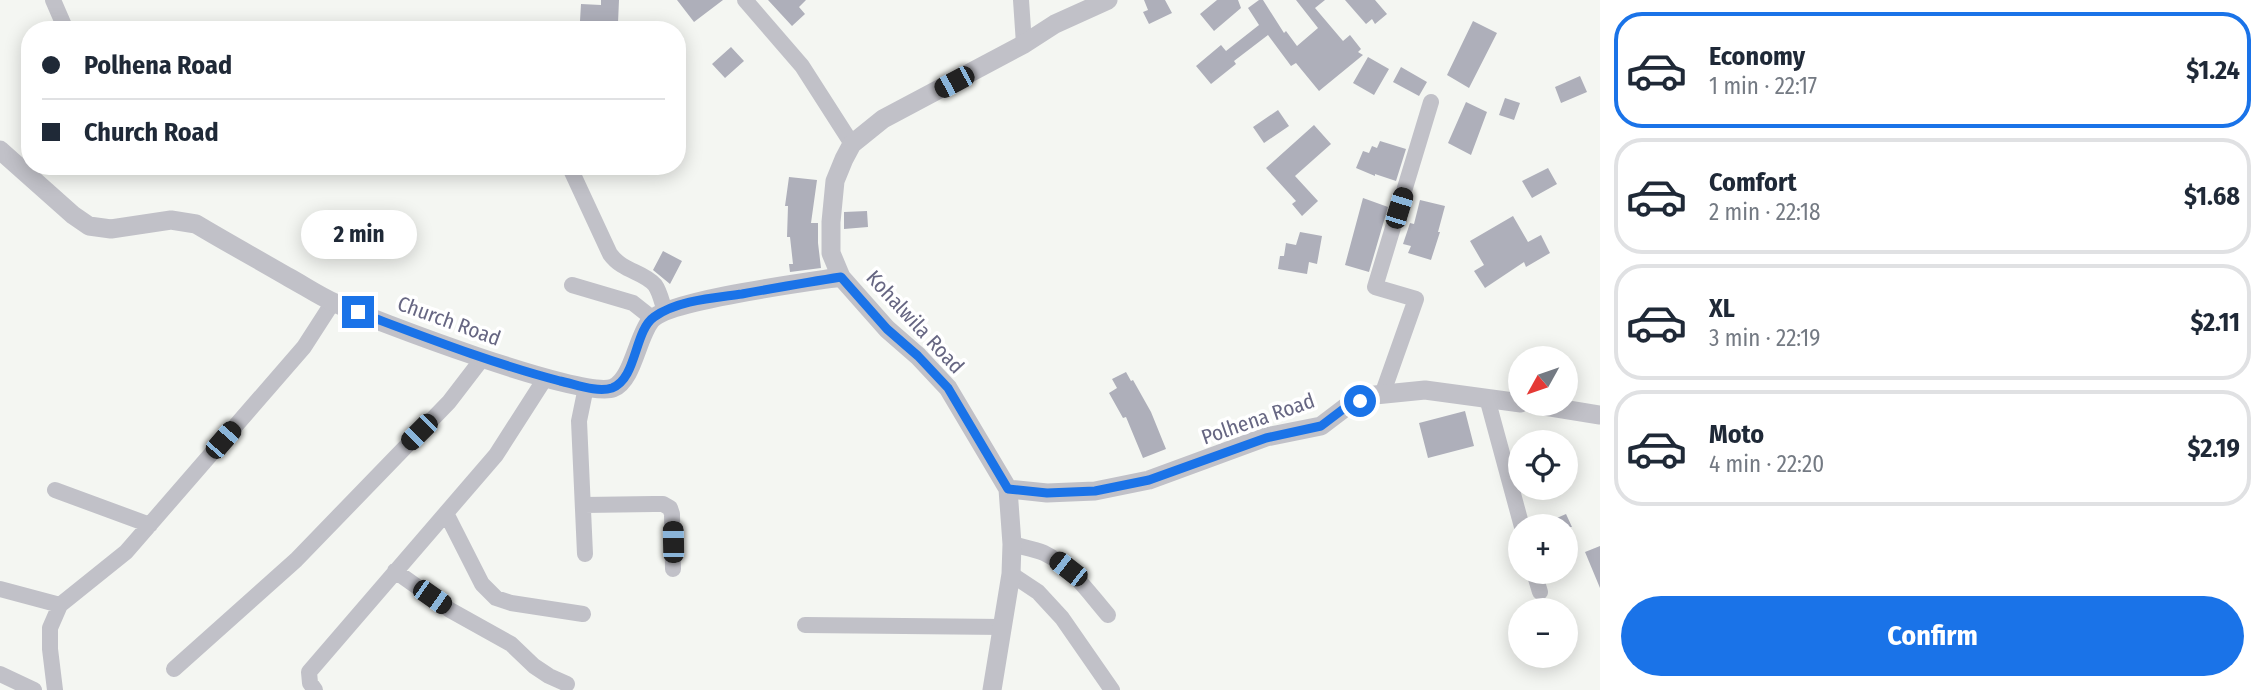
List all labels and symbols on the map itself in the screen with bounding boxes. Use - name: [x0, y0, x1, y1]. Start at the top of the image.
- car: [931, 63, 978, 101]
- car: [1383, 185, 1416, 231]
- callout: 2 min: [300, 210, 416, 260]
- street label: Kohalwila Road: [861, 265, 969, 379]
- street label: Church Road: [394, 290, 504, 352]
- route end: [342, 296, 374, 328]
- north arrow: [1508, 346, 1578, 416]
- route start: [1344, 385, 1376, 417]
- street label: Polhena Road: [1198, 387, 1318, 451]
- car: [397, 410, 442, 454]
- car: [202, 417, 245, 463]
- car: [663, 521, 684, 563]
- car: [1045, 548, 1092, 590]
- car: [409, 576, 456, 618]

